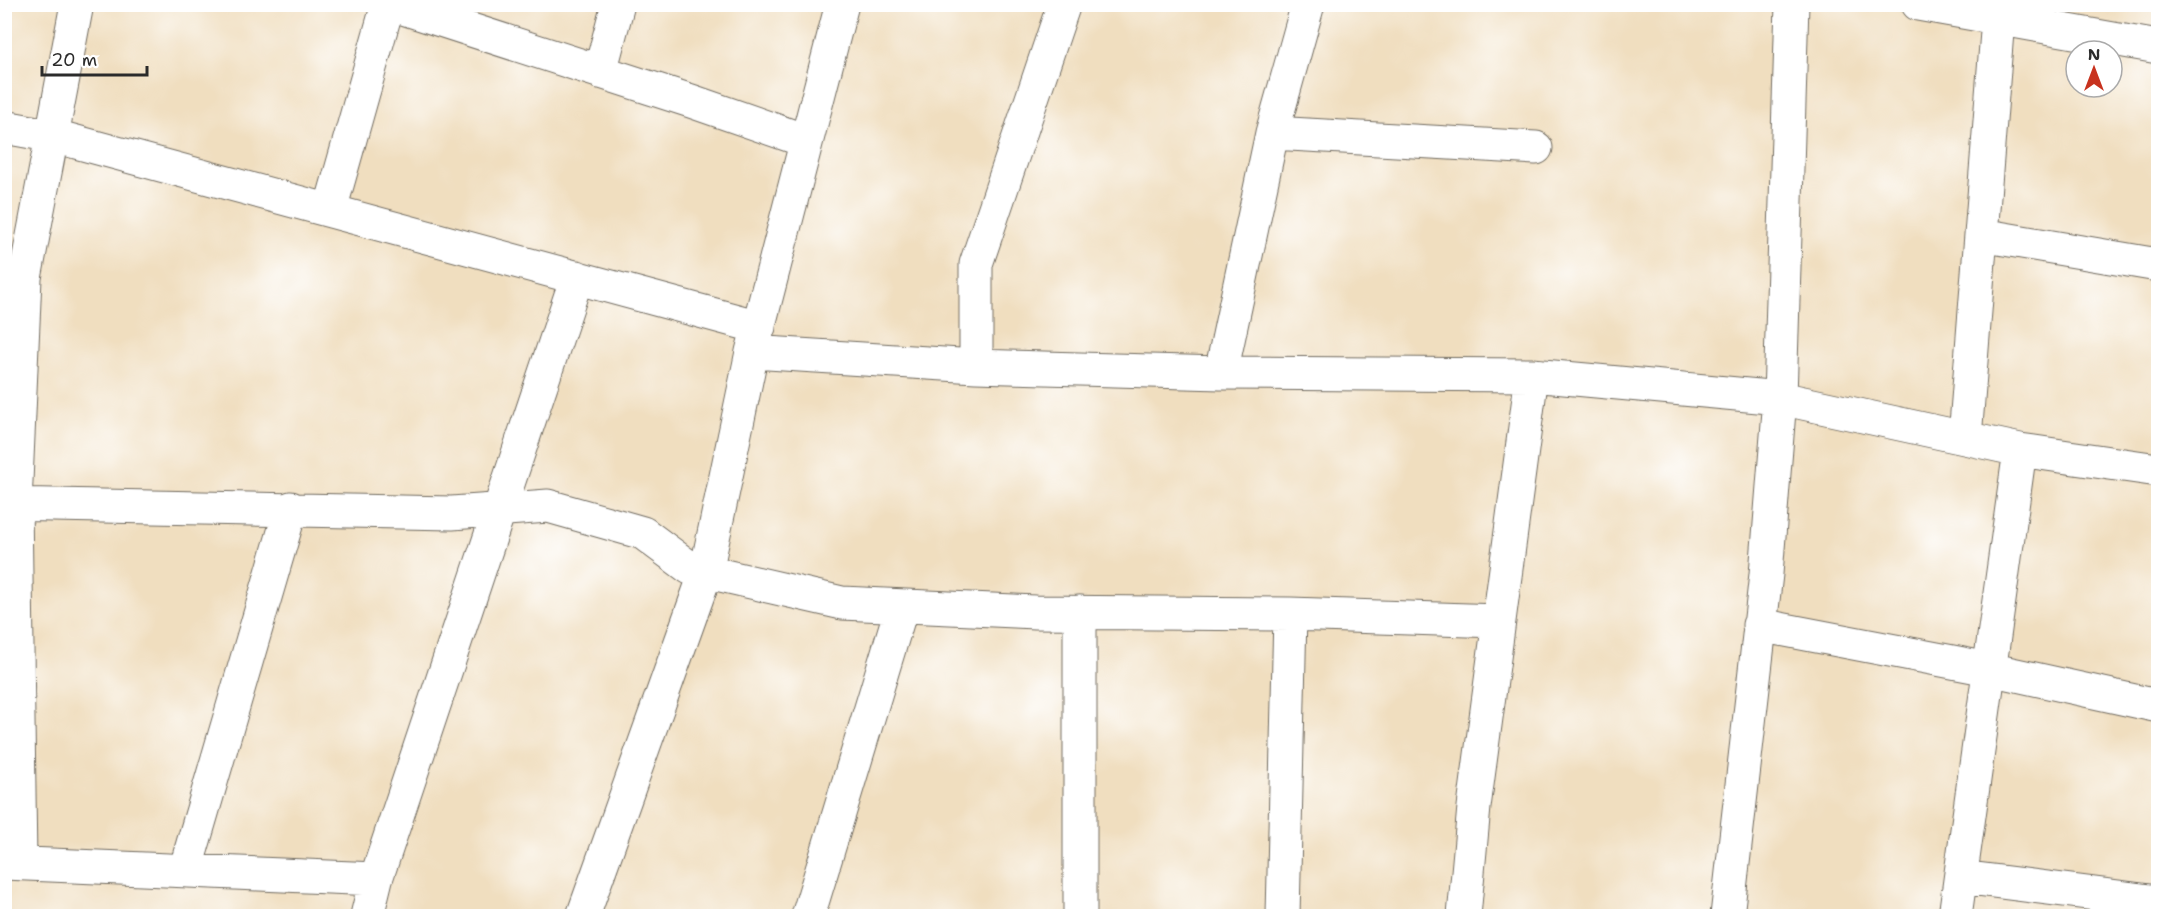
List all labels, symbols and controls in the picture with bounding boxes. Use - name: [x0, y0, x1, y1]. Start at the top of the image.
- scale bar: [42, 39, 147, 77]
- north arrow: [2064, 39, 2124, 99]
- text: N: [2088, 44, 2100, 65]
- text: 20 m: [51, 48, 97, 72]

